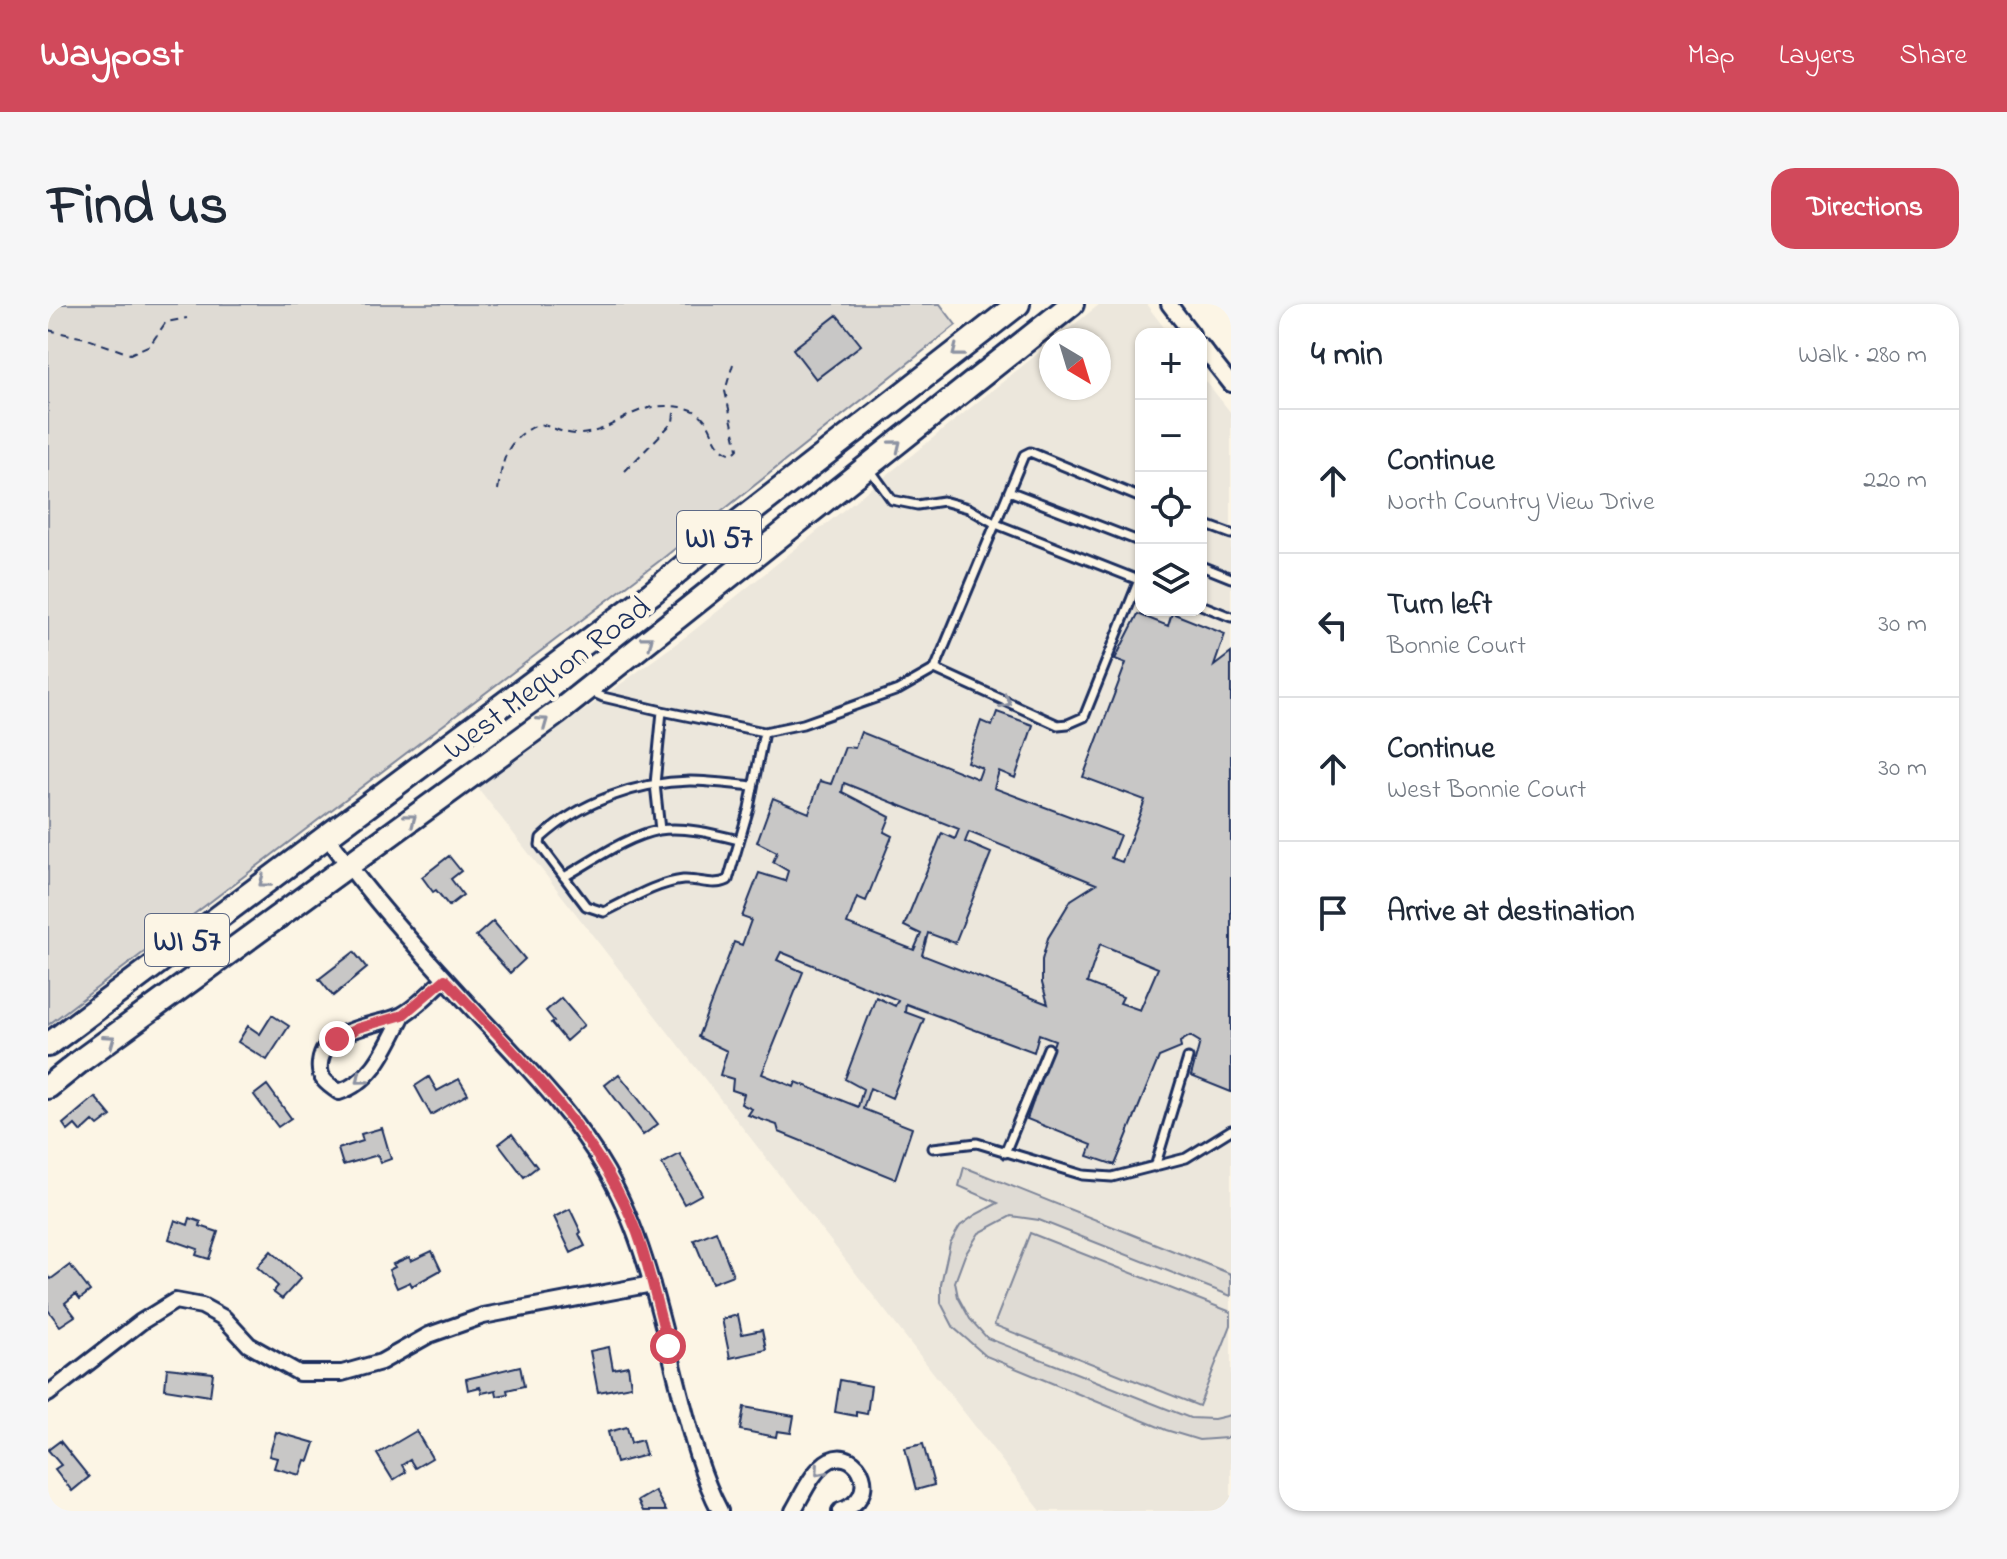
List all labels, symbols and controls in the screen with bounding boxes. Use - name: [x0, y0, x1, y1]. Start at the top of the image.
- text: Waypost: [40, 28, 184, 84]
- text: Map: [1687, 36, 1735, 77]
- text: Layers: [1779, 36, 1855, 77]
- text: Share: [1899, 36, 1967, 77]
- text: Find us: [48, 168, 228, 249]
- button: Directions: [1771, 168, 1959, 249]
- north arrow: [1039, 328, 1111, 400]
- map controls: [1135, 328, 1207, 616]
- button: +: [1135, 328, 1207, 400]
- text: 4 min: [1311, 331, 1383, 381]
- text: Walk · 280 m: [1798, 337, 1927, 375]
- one-way arrow: [952, 342, 966, 357]
- button: −: [1135, 400, 1207, 472]
- one-way arrow: [887, 440, 901, 455]
- text: Continue: [1387, 440, 1495, 484]
- icon: ahead: [1311, 459, 1355, 503]
- text: 220 m: [1863, 462, 1927, 500]
- button: locate: [1135, 472, 1207, 544]
- text: North Country View Drive: [1387, 484, 1655, 522]
- road number: WI 57: [677, 511, 761, 563]
- button: layers: [1135, 544, 1207, 616]
- text: Turn left: [1387, 584, 1492, 628]
- street label: West Mequon Road: [434, 586, 662, 774]
- icon: left: [1311, 603, 1355, 647]
- text: 30 m: [1878, 606, 1927, 644]
- text: Bonnie Court: [1387, 628, 1526, 666]
- one-way arrow: [639, 636, 653, 651]
- one-way arrow: [997, 692, 1012, 708]
- one-way arrow: [535, 718, 549, 732]
- text: Continue: [1387, 728, 1495, 772]
- icon: ahead: [1311, 747, 1355, 791]
- text: 30 m: [1878, 750, 1927, 788]
- text: West Bonnie Court: [1387, 772, 1586, 810]
- one-way arrow: [402, 815, 417, 829]
- one-way arrow: [259, 873, 273, 887]
- icon: arrive: [1311, 891, 1355, 935]
- text: Arrive at destination: [1387, 891, 1635, 935]
- road number: WI 57: [145, 914, 229, 966]
- route end: [319, 1021, 355, 1057]
- one-way arrow: [101, 1035, 115, 1049]
- one-way arrow: [356, 1069, 371, 1084]
- route start: [650, 1328, 686, 1364]
- one-way arrow: [815, 1462, 830, 1477]

